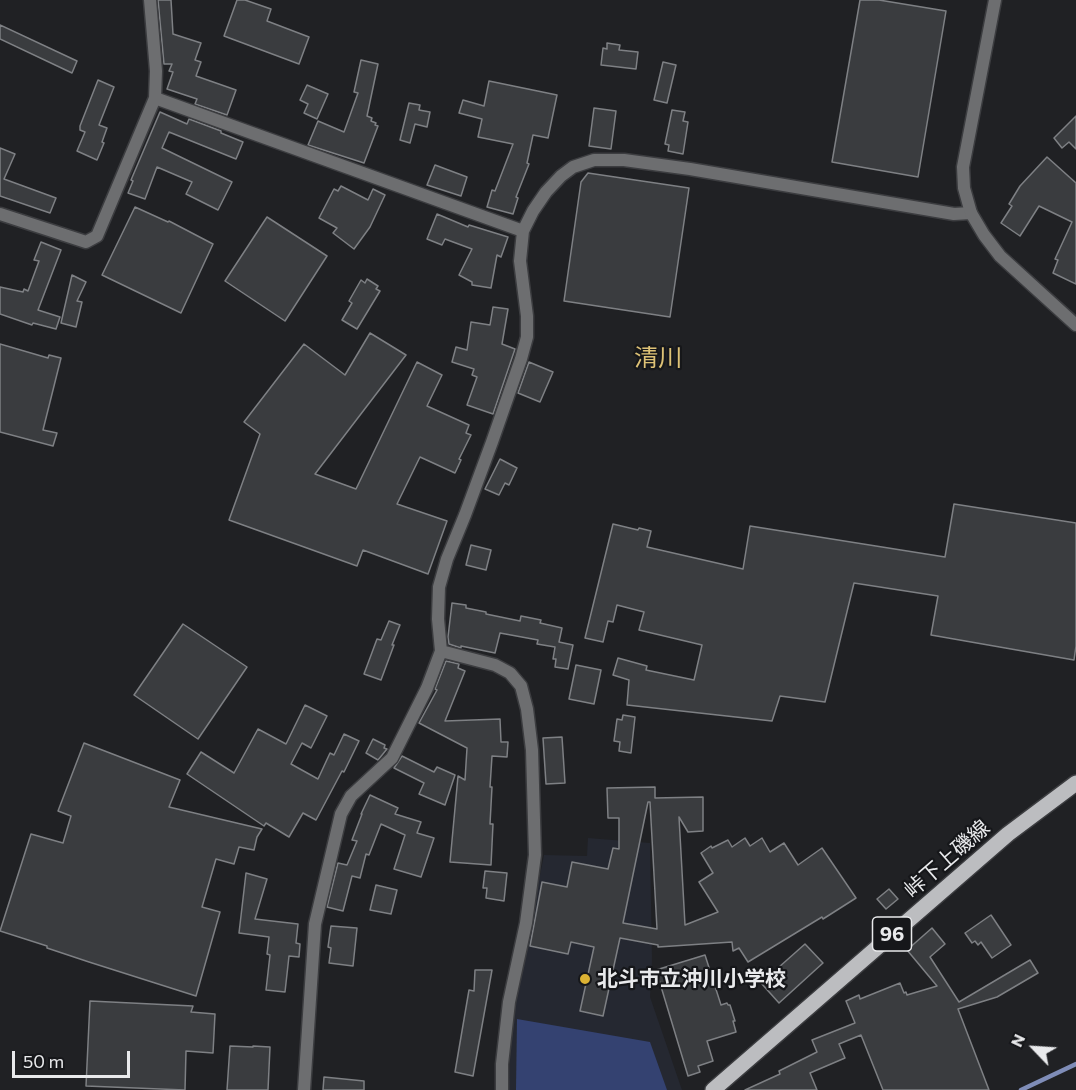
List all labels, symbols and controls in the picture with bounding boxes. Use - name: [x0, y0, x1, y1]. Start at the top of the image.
- district label: 清川: [634, 344, 682, 372]
- street label: 峠下上磯線: [899, 815, 995, 903]
- road number: 96: [872, 917, 912, 951]
- place label: 北斗市立沖川小学校: [597, 966, 786, 992]
- marker: 北斗市立沖川小学校: [578, 972, 592, 986]
- north arrow: [1004, 1018, 1064, 1078]
- text: N: [1006, 1031, 1028, 1050]
- scale bar: [15, 1039, 134, 1077]
- text: 50 m: [23, 1050, 64, 1072]

